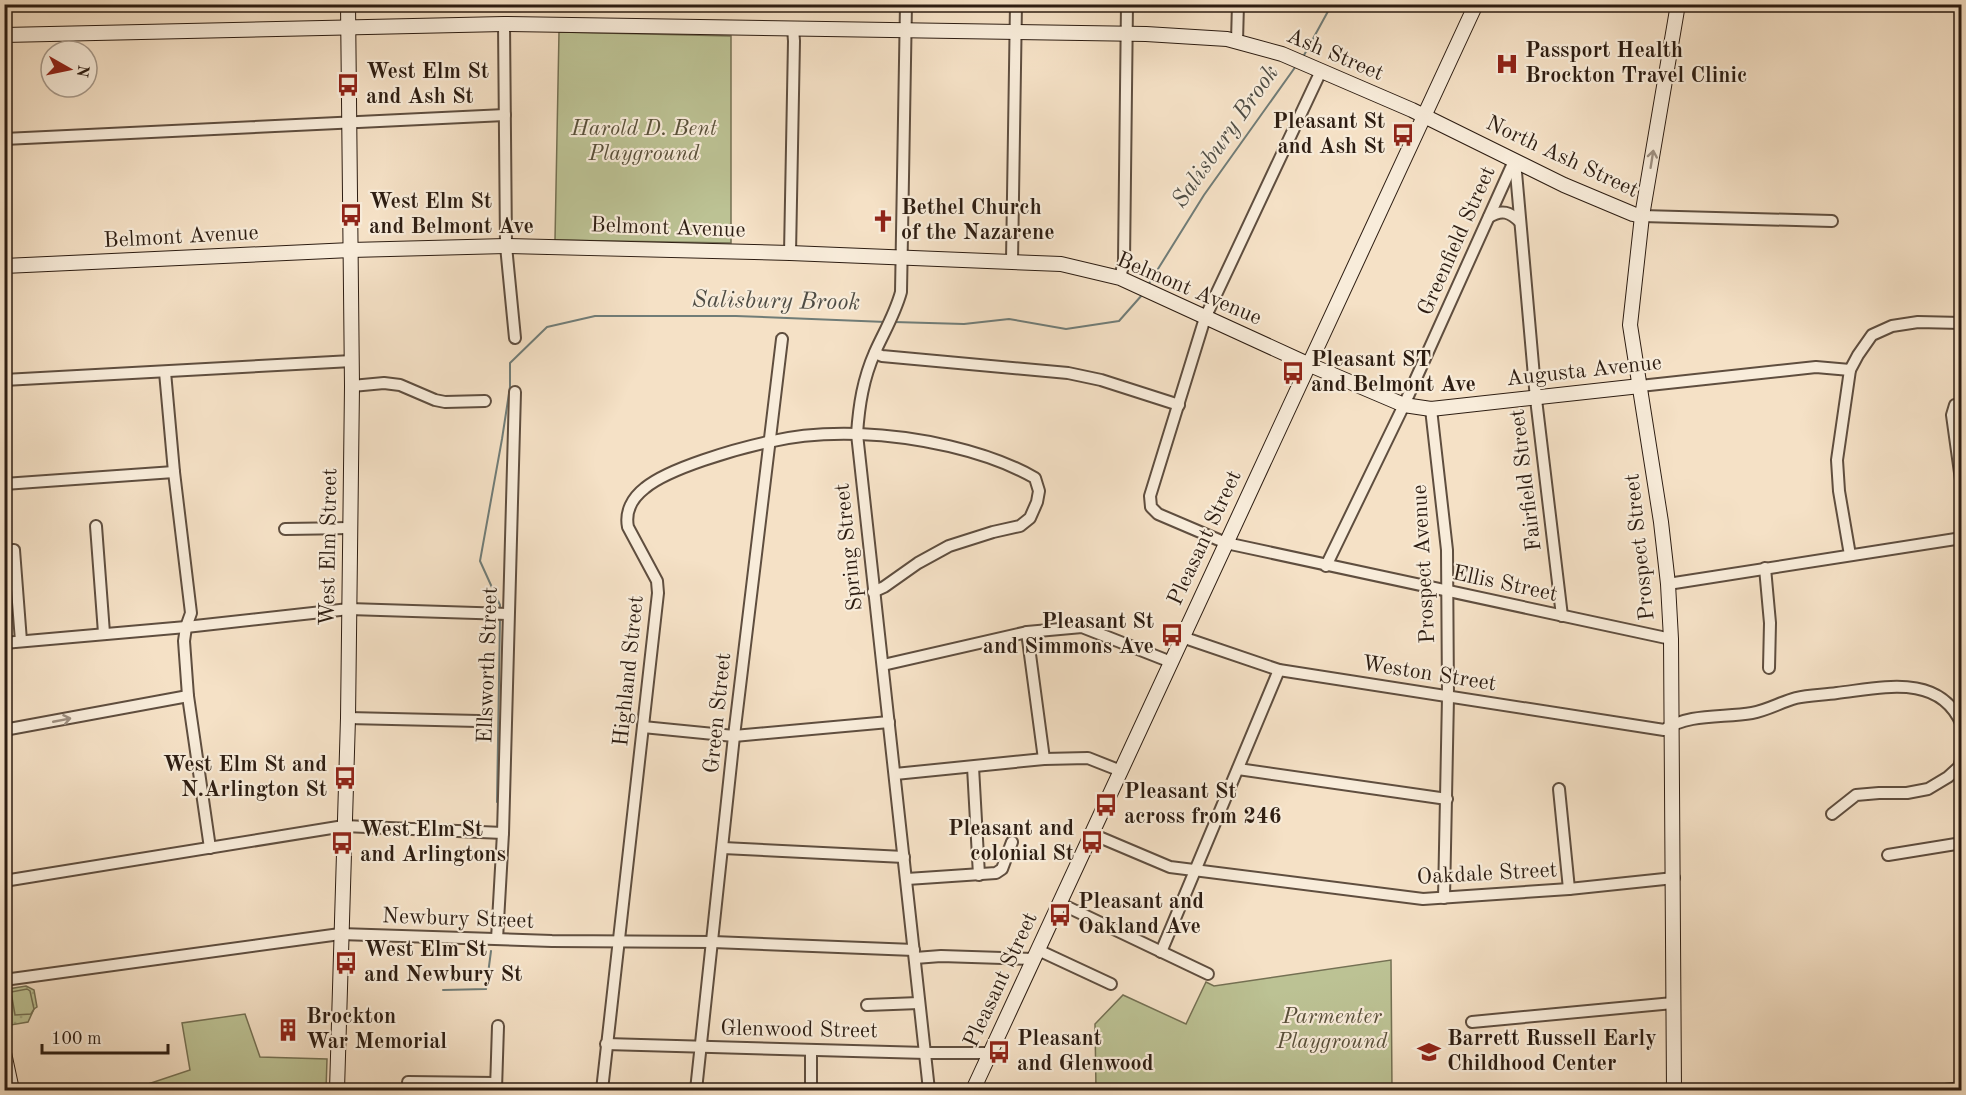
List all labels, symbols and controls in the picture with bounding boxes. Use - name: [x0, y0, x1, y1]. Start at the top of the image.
- street label: Ash Street: [1283, 25, 1387, 85]
- north arrow: [39, 39, 99, 99]
- place label: Passport Health Brockton Travel Clinic: [1525, 40, 1747, 87]
- hospital icon: Passport Health Brockton Travel Clinic: [1494, 51, 1520, 77]
- place label: West Elm St and Ash St: [366, 61, 489, 108]
- water label: Salisbury Brook: [1168, 61, 1284, 213]
- text: N: [73, 64, 91, 79]
- bus stop icon: West Elm St and Ash St: [335, 72, 361, 98]
- place label: Pleasant St and Ash St: [1273, 111, 1385, 158]
- street label: North Ash Street: [1482, 112, 1642, 202]
- park label: Harold D. Bent Playground: [570, 118, 718, 165]
- bus stop icon: Pleasant St and Ash St: [1390, 122, 1416, 148]
- one-way arrow: [1647, 149, 1658, 169]
- street label: Greenfield Street: [1414, 163, 1500, 319]
- place label: West Elm St and Belmont Ave: [369, 191, 534, 238]
- place label: Bethel Church of the Nazarene: [901, 197, 1055, 244]
- bus stop icon: West Elm St and Belmont Ave: [338, 202, 364, 228]
- church icon: Bethel Church of the Nazarene: [870, 208, 896, 234]
- street label: Belmont Avenue: [590, 214, 746, 242]
- street label: Belmont Avenue: [103, 222, 259, 252]
- street label: Belmont Avenue: [1113, 249, 1265, 329]
- water label: Salisbury Brook: [692, 289, 860, 315]
- place label: Pleasant ST and Belmont Ave: [1311, 349, 1476, 396]
- street label: Augusta Avenue: [1505, 352, 1663, 390]
- bus stop icon: Pleasant ST and Belmont Ave: [1280, 360, 1306, 386]
- street label: Fairfield Street: [1506, 408, 1546, 552]
- street label: Pleasant Street: [1164, 467, 1246, 609]
- street label: West Elm Street: [317, 468, 341, 626]
- street label: Prospect Street: [1621, 472, 1659, 622]
- street label: Spring Street: [831, 482, 867, 612]
- street label: Prospect Avenue: [1409, 484, 1439, 644]
- street label: Ellis Street: [1450, 562, 1560, 606]
- street label: Ellsworth Street: [474, 586, 502, 744]
- street label: Highland Street: [610, 594, 648, 748]
- place label: Pleasant St and Simmons Ave: [983, 611, 1154, 658]
- bus stop icon: Pleasant St and Simmons Ave: [1159, 622, 1185, 648]
- street label: Green Street: [701, 651, 735, 775]
- street label: Weston Street: [1360, 652, 1498, 696]
- one-way arrow: [52, 714, 71, 725]
- place label: West Elm St and N.Arlington St: [163, 754, 327, 801]
- bus stop icon: West Elm St and N.Arlington St: [332, 765, 358, 791]
- place label: Pleasant St across from 246: [1124, 781, 1282, 828]
- bus stop icon: Pleasant St across from 246: [1093, 792, 1119, 818]
- place label: Pleasant and colonial St: [948, 818, 1074, 865]
- place label: West Elm St and Arlingtons: [360, 819, 506, 866]
- bus stop icon: Pleasant and colonial St: [1079, 829, 1105, 855]
- bus stop icon: West Elm St and Arlingtons: [329, 830, 355, 856]
- street label: Oakdale Street: [1416, 859, 1558, 889]
- place label: Pleasant and Oakland Ave: [1078, 891, 1204, 938]
- bus stop icon: Pleasant and Oakland Ave: [1047, 902, 1073, 928]
- street label: Newbury Street: [382, 905, 534, 933]
- street label: Pleasant Street: [960, 909, 1042, 1051]
- place label: West Elm St and Newbury St: [364, 939, 522, 986]
- bus stop icon: West Elm St and Newbury St: [333, 950, 359, 976]
- place label: Brockton War Memorial: [306, 1006, 447, 1053]
- park label: Parmenter Playground: [1276, 1006, 1388, 1053]
- scale bar: [42, 1017, 168, 1055]
- building icon: Brockton War Memorial: [275, 1017, 301, 1043]
- street label: Glenwood Street: [720, 1018, 878, 1042]
- place label: Pleasant and Glenwood: [1017, 1028, 1154, 1075]
- place label: Barrett Russell Early Childhood Center: [1447, 1028, 1657, 1075]
- text: 100 m: [51, 1030, 102, 1048]
- bus stop icon: Pleasant and Glenwood: [986, 1039, 1012, 1065]
- school or university icon: Barrett Russell Early Childhood Center: [1416, 1039, 1442, 1065]

